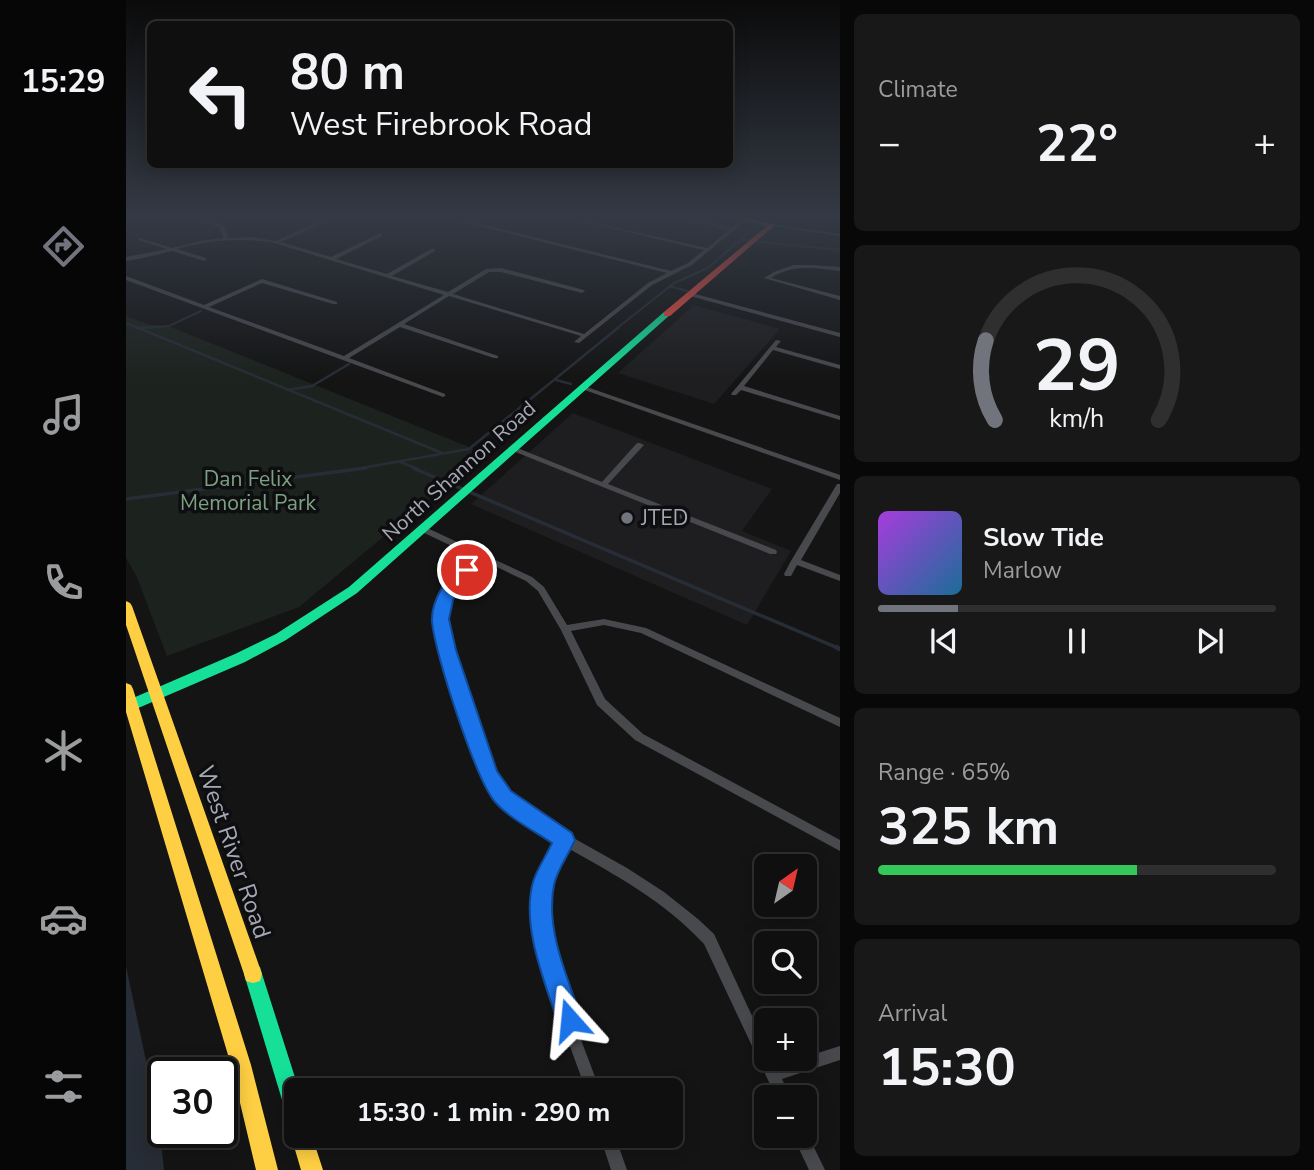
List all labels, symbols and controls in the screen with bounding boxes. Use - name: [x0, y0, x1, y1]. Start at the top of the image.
- text: 80 m: [290, 39, 405, 106]
- icon: left: [175, 49, 266, 140]
- text: 15:29: [21, 60, 105, 103]
- text: Climate: [878, 74, 958, 105]
- text: West Firebrook Road: [290, 103, 592, 146]
- text: 22°: [1036, 108, 1118, 179]
- text: −: [878, 118, 901, 169]
- text: +: [1253, 118, 1276, 169]
- icon: directions: [39, 222, 88, 271]
- text: 29: [1033, 316, 1121, 416]
- icon: music: [39, 390, 88, 439]
- street label: North Shannon Road: [376, 394, 542, 548]
- text: km/h: [1049, 402, 1105, 436]
- park label: Dan Felix Memorial Park: [180, 465, 316, 517]
- place label: JTED: [640, 504, 688, 532]
- marker: JTED: [619, 510, 635, 526]
- text: Slow Tide: [983, 520, 1104, 555]
- pin: [437, 540, 497, 600]
- icon: arrive: [448, 551, 486, 589]
- text: Marlow: [983, 555, 1062, 586]
- icon: phone: [39, 558, 88, 607]
- icon: previous: [925, 622, 963, 660]
- icon: pause: [1058, 622, 1096, 660]
- icon: next: [1191, 622, 1229, 660]
- icon: climate: [39, 726, 88, 775]
- text: Range · 65%: [878, 757, 1010, 788]
- street label: West River Road: [189, 761, 279, 943]
- text: 325 km: [878, 791, 1059, 862]
- north arrow: [754, 854, 817, 917]
- map controls: [754, 854, 817, 1148]
- icon: car: [39, 894, 88, 943]
- button: search: [754, 931, 817, 994]
- position arrow: [533, 983, 607, 1057]
- text: Arrival: [878, 998, 947, 1029]
- button: +: [754, 1008, 817, 1071]
- text: 15:30: [878, 1032, 1016, 1103]
- speed limit sign: 30: [147, 1057, 238, 1148]
- icon: filters: [39, 1062, 88, 1111]
- button: −: [754, 1085, 817, 1148]
- text: 15:30 · 1 min · 290 m: [357, 1095, 610, 1130]

